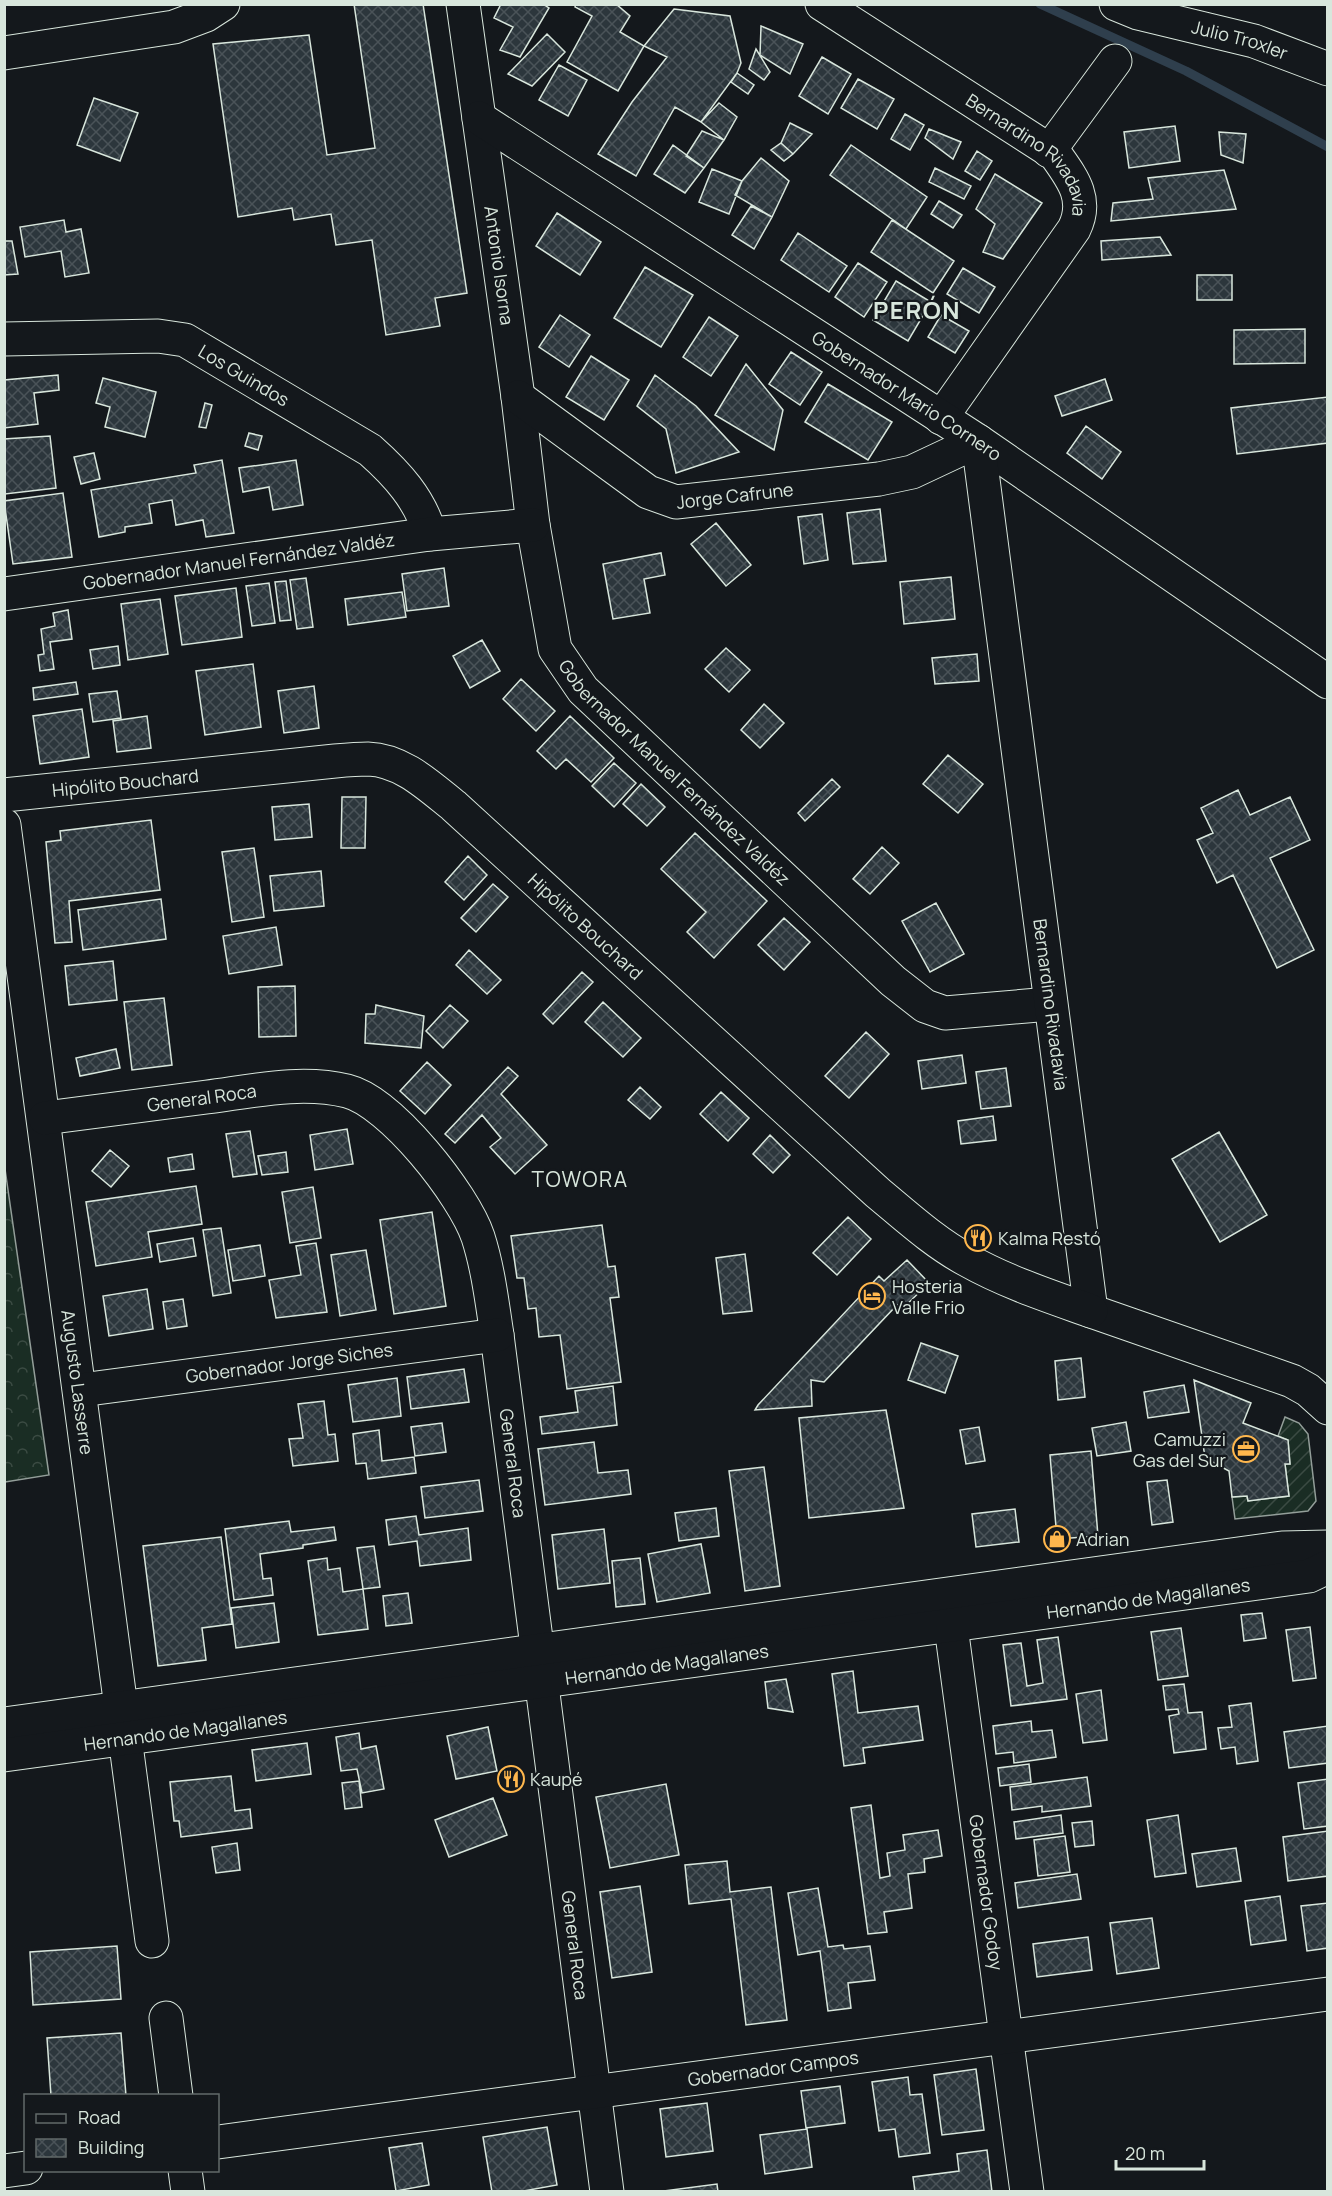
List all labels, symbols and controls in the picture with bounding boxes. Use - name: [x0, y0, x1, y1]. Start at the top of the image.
- street label: Julio Troxler: [1189, 14, 1292, 65]
- street label: Bernardino Rivadavia: [962, 88, 1092, 218]
- street label: Antonio Isorna: [479, 204, 520, 327]
- district label: PERÓN: [873, 293, 961, 326]
- street label: Gobernador Mario Cornero: [808, 325, 1006, 466]
- street label: Los Guindos: [194, 339, 294, 411]
- street label: Jorge Cafrune: [675, 477, 795, 514]
- street label: Gobernador Manuel Fernández Valdéz: [81, 527, 396, 595]
- street label: Gobernador Manuel Fernández Valdéz: [554, 655, 795, 890]
- street label: Hipólito Bouchard: [51, 763, 200, 802]
- street label: Hipólito Bouchard: [523, 868, 648, 985]
- street label: Bernardino Rivadavia: [1028, 917, 1074, 1092]
- street label: General Roca: [146, 1078, 258, 1117]
- district label: TOWORA: [531, 1165, 629, 1193]
- restaurant icon: Kalma Restó: [963, 1223, 993, 1253]
- place label: Kalma Restó: [998, 1226, 1101, 1250]
- place label: Hosteria Valle Frio: [892, 1274, 965, 1319]
- hotel icon: Hosteria Valle Frio: [857, 1281, 887, 1311]
- street label: Augusto Lasserre: [56, 1308, 99, 1456]
- street label: Gobernador Jorge Siches: [184, 1337, 394, 1388]
- street label: General Roca: [495, 1407, 532, 1519]
- place label: Camuzzi Gas del Sur: [1133, 1427, 1227, 1472]
- office icon: Camuzzi Gas del Sur: [1231, 1434, 1261, 1464]
- shop icon: Adrian: [1042, 1524, 1072, 1554]
- place label: Adrian: [1076, 1527, 1129, 1551]
- street label: Hernando de Magallanes: [1045, 1572, 1252, 1624]
- street label: Hernando de Magallanes: [563, 1638, 770, 1690]
- street label: Hernando de Magallanes: [82, 1704, 289, 1756]
- restaurant icon: Kaupé: [496, 1764, 526, 1794]
- place label: Kaupé: [530, 1767, 583, 1791]
- street label: Gobernador Godoy: [964, 1813, 1009, 1972]
- street label: General Roca: [556, 1889, 594, 2001]
- street label: Gobernador Campos: [686, 2045, 860, 2091]
- legend: [24, 2094, 219, 2172]
- text: Road: [78, 2105, 121, 2129]
- scale bar: [1116, 2133, 1204, 2171]
- text: Building: [78, 2135, 144, 2159]
- text: 20 m: [1125, 2141, 1165, 2165]

